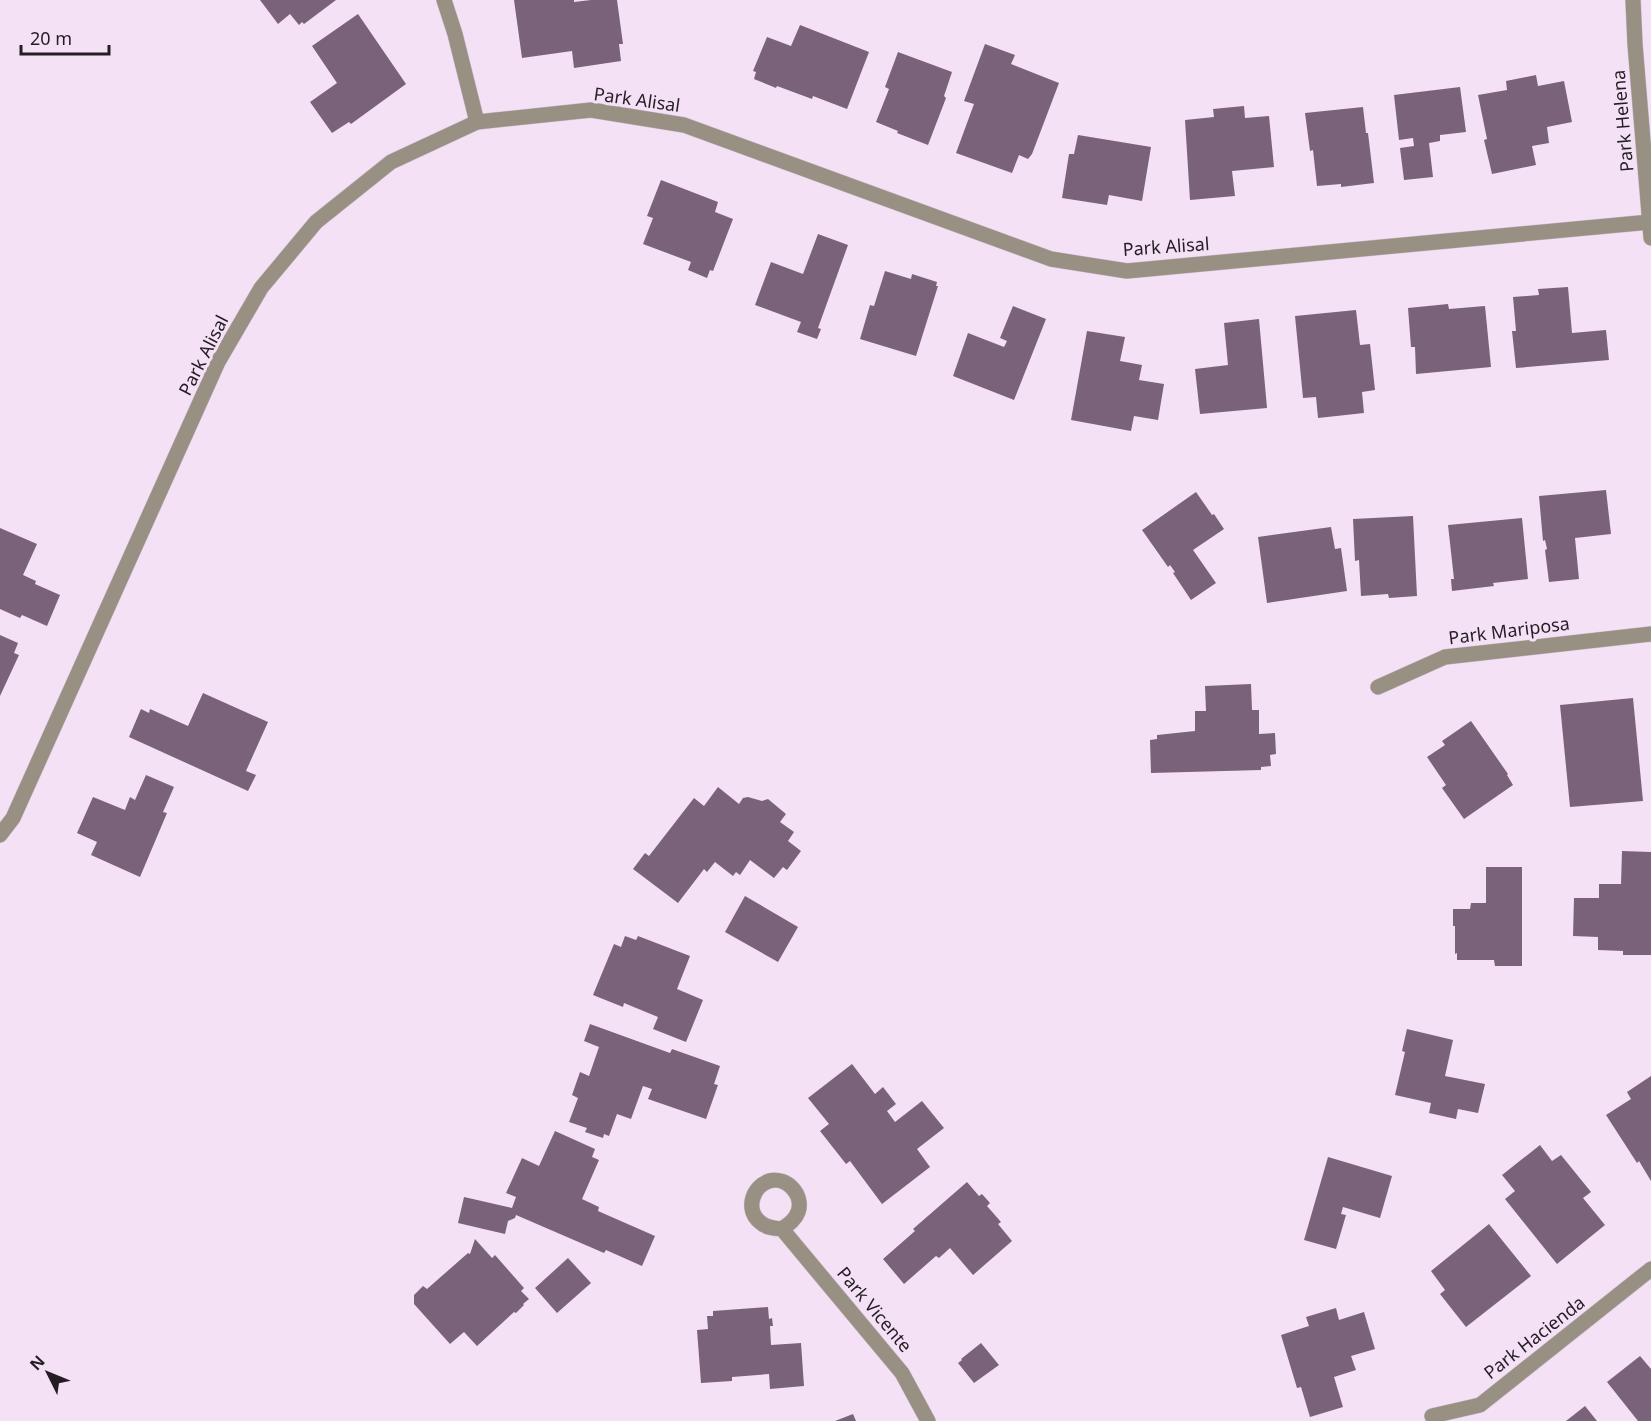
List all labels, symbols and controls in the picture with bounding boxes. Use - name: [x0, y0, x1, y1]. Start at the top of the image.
- scale bar: [21, 18, 110, 56]
- text: 20 m: [30, 26, 72, 50]
- street label: Park Helena: [1606, 69, 1638, 173]
- street label: Park Alisal: [592, 81, 682, 117]
- street label: Park Alisal: [1122, 231, 1210, 261]
- street label: Park Alisal: [173, 311, 233, 399]
- street label: Park Mariposa: [1447, 611, 1571, 649]
- street label: Park Vicente: [832, 1261, 918, 1357]
- street label: Park Hacienda: [1479, 1290, 1589, 1384]
- north arrow: [18, 1343, 78, 1403]
- text: N: [25, 1351, 50, 1375]

